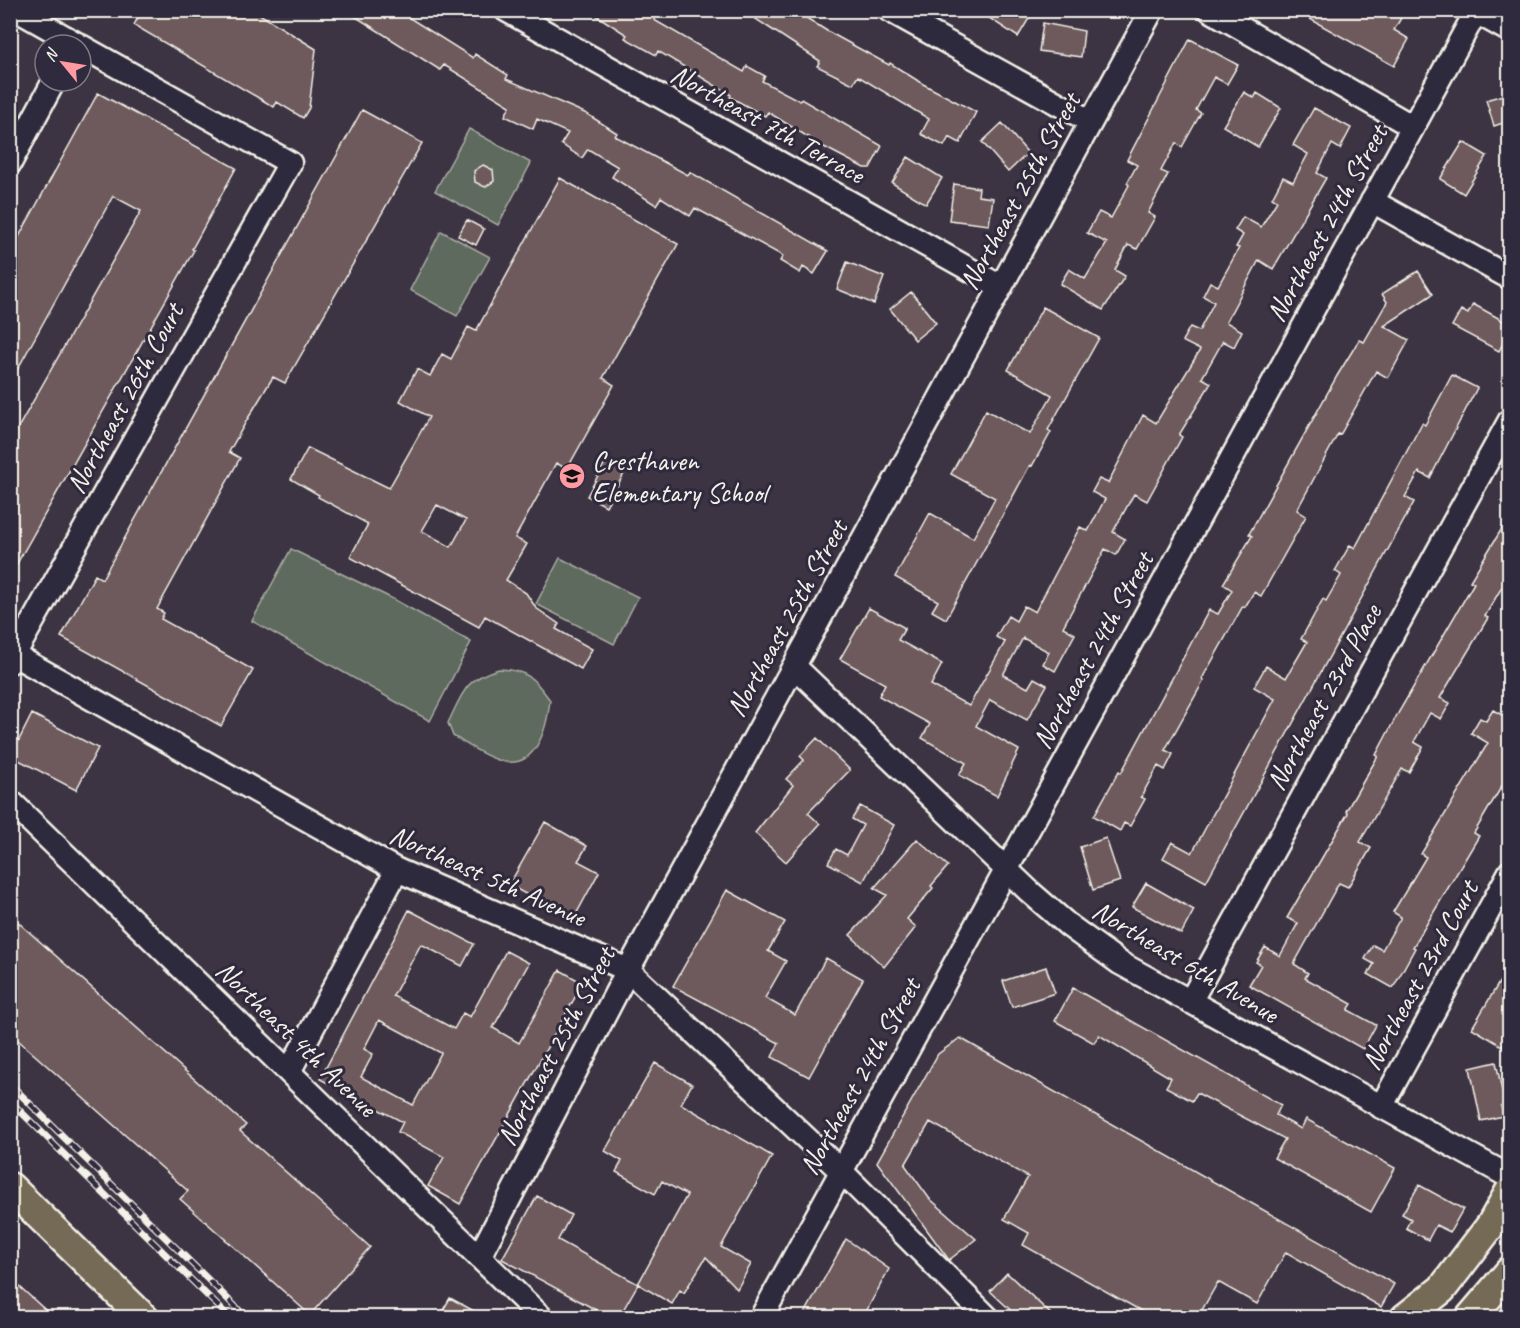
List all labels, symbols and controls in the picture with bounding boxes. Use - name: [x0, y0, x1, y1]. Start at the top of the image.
- north arrow: [33, 33, 93, 93]
- text: N: [40, 44, 64, 65]
- street label: Northeast 7th Terrace: [665, 56, 872, 192]
- street label: Northeast 25th Street: [951, 84, 1089, 296]
- street label: Northeast 24th Street: [1258, 116, 1396, 328]
- street label: Northeast 26th Court: [58, 295, 192, 499]
- place label: Cresthaven Elementary School: [592, 443, 772, 510]
- school or university icon: Cresthaven Elementary School: [557, 461, 587, 491]
- street label: Northeast 25th Street: [718, 511, 856, 723]
- street label: Northeast 24th Street: [1024, 543, 1162, 755]
- street label: Northeast 23rd Place: [1258, 597, 1390, 796]
- street label: Northeast 5th Avenue: [384, 817, 593, 935]
- street label: Northeast 23rd Court: [1353, 872, 1487, 1076]
- street label: Northeast 6th Avenue: [1086, 892, 1287, 1032]
- street label: Northeast 25th Street: [489, 939, 624, 1151]
- street label: Northeast 4th Avenue: [209, 953, 386, 1125]
- street label: Northeast 24th Street: [791, 969, 929, 1181]

